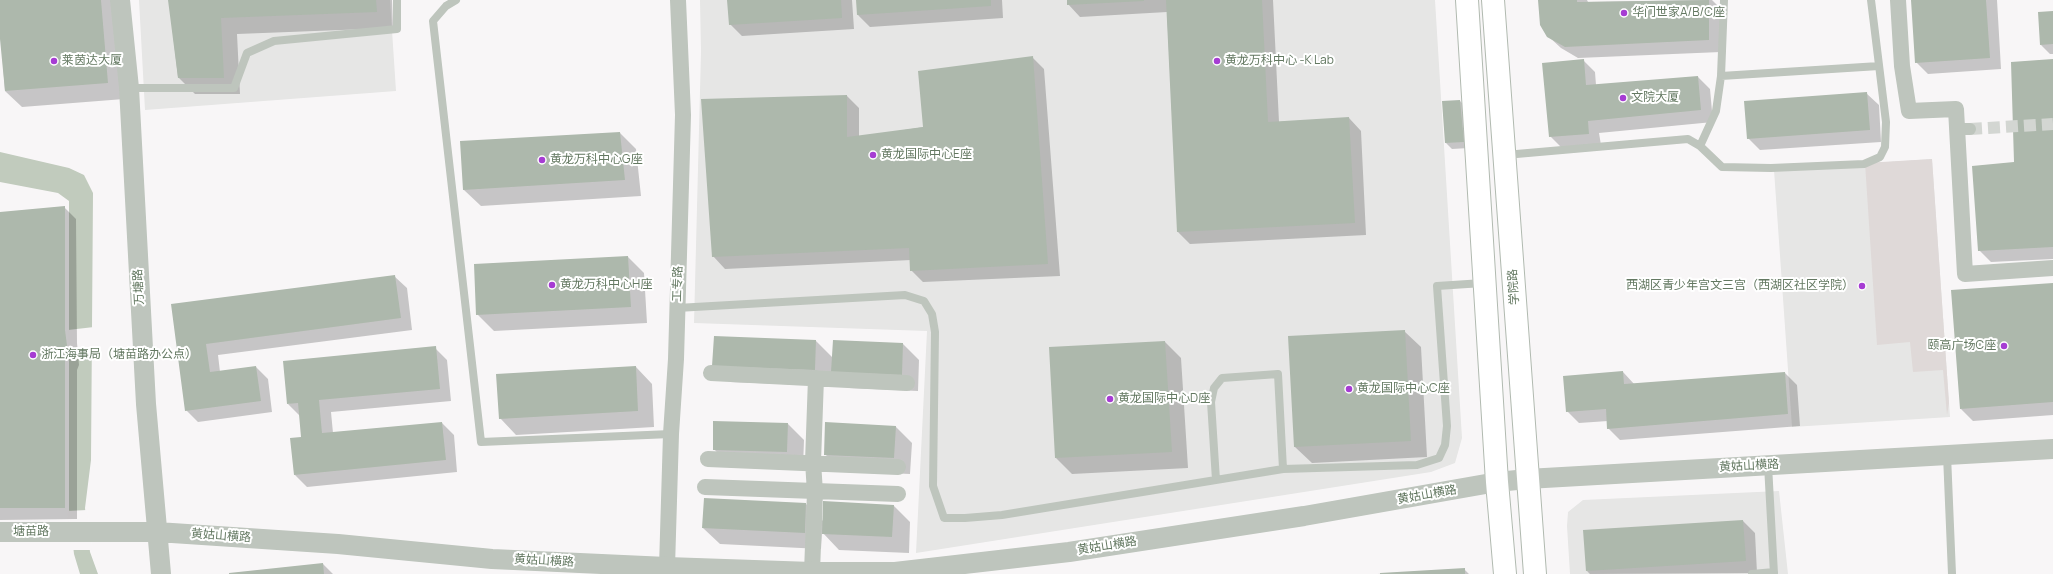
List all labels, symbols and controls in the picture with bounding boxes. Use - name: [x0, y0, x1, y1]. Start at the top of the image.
- place label: 华门世家A/B/C座: [1632, 6, 1725, 20]
- marker: 华门世家A/B/C座: [1619, 8, 1629, 18]
- place label: 莱茵达大厦: [62, 54, 122, 68]
- place label: 黄龙万科中心 -K Lab: [1225, 54, 1334, 68]
- marker: 莱茵达大厦: [49, 56, 59, 66]
- marker: 黄龙万科中心 -K Lab: [1212, 56, 1222, 66]
- place label: 文院大厦: [1631, 91, 1679, 105]
- marker: 文院大厦: [1618, 93, 1628, 103]
- place label: 黄龙国际中心E座: [881, 148, 972, 162]
- marker: 黄龙国际中心E座: [868, 150, 878, 160]
- place label: 黄龙万科中心G座: [550, 153, 642, 167]
- marker: 黄龙万科中心G座: [537, 155, 547, 165]
- street label: 工专路: [670, 266, 686, 302]
- street label: 万塘路: [131, 269, 147, 305]
- street label: 学院路: [1506, 269, 1522, 305]
- place label: 黄龙万科中心H座: [560, 278, 652, 292]
- place label: 西湖区青少年宫文三宫（西湖区社区学院）: [1626, 279, 1854, 293]
- marker: 黄龙万科中心H座: [547, 280, 557, 290]
- marker: 西湖区青少年宫文三宫（西湖区社区学院）: [1857, 281, 1867, 291]
- place label: 颐高广场C座: [1927, 339, 1996, 353]
- marker: 颐高广场C座: [1999, 341, 2009, 351]
- place label: 浙江海事局（塘苗路办公点）: [41, 348, 197, 362]
- marker: 浙江海事局（塘苗路办公点）: [28, 350, 38, 360]
- place label: 黄龙国际中心C座: [1357, 382, 1450, 396]
- marker: 黄龙国际中心C座: [1344, 384, 1354, 394]
- place label: 黄龙国际中心D座: [1118, 392, 1210, 406]
- marker: 黄龙国际中心D座: [1105, 394, 1115, 404]
- street label: 黄姑山横路: [1719, 457, 1779, 475]
- street label: 黄姑山横路: [1396, 483, 1458, 507]
- street label: 塘苗路: [13, 525, 49, 539]
- street label: 黄姑山横路: [191, 527, 251, 545]
- street label: 黄姑山横路: [1076, 534, 1138, 558]
- street label: 黄姑山横路: [514, 552, 574, 570]

